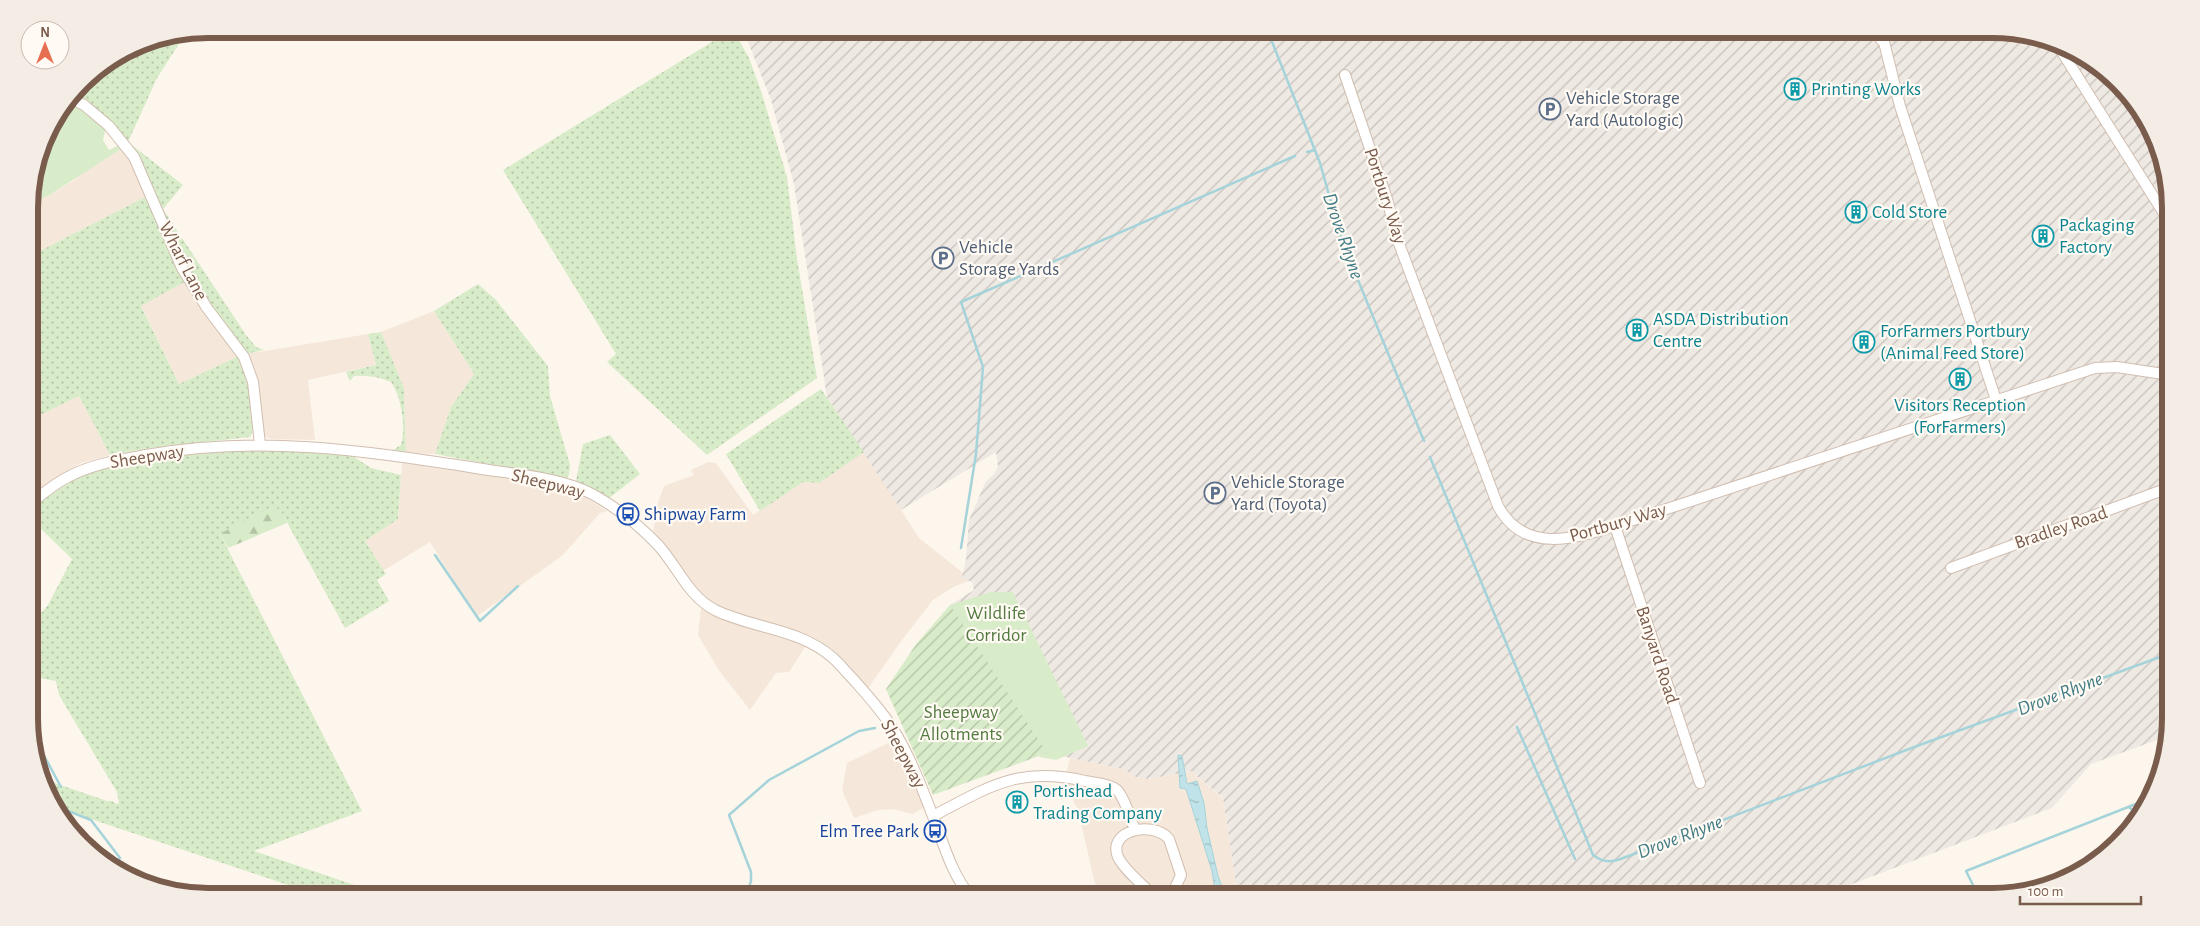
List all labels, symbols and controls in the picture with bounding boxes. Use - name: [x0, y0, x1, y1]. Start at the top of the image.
- north arrow: [20, 20, 70, 70]
- text: N: [40, 26, 50, 40]
- building icon: Printing Works: [1783, 77, 1807, 101]
- place label: Printing Works: [1811, 80, 1921, 99]
- place label: Vehicle Storage Yard (Autologic): [1566, 89, 1684, 130]
- parking icon: Vehicle Storage Yard (Autologic): [1538, 97, 1562, 121]
- street label: Portbury Way: [1361, 146, 1409, 246]
- water label: Drove Rhyne: [1319, 190, 1367, 282]
- building icon: Cold Store: [1844, 200, 1868, 224]
- place label: Cold Store: [1872, 203, 1947, 222]
- place label: Packaging Factory: [2059, 216, 2135, 257]
- street label: Wharf Lane: [155, 219, 211, 303]
- building icon: Packaging Factory: [2031, 224, 2055, 248]
- place label: Vehicle Storage Yards: [959, 238, 1059, 279]
- parking icon: Vehicle Storage Yards: [931, 246, 955, 270]
- place label: ASDA Distribution Centre: [1653, 310, 1789, 351]
- building icon: ASDA Distribution Centre: [1625, 318, 1649, 342]
- place label: ForFarmers Portbury (Animal Feed Store): [1880, 322, 2030, 363]
- building icon: ForFarmers Portbury (Animal Feed Store): [1852, 330, 1876, 354]
- building icon: Visitors Reception (ForFarmers): [1948, 367, 1972, 391]
- place label: Visitors Reception (ForFarmers): [1894, 396, 2026, 437]
- street label: Sheepway: [109, 442, 185, 472]
- street label: Sheepway: [509, 466, 587, 502]
- place label: Vehicle Storage Yard (Toyota): [1231, 473, 1345, 514]
- parking icon: Vehicle Storage Yard (Toyota): [1203, 481, 1227, 505]
- street label: Portbury Way: [1567, 500, 1669, 546]
- bus stop icon: Shipway Farm: [616, 502, 640, 526]
- street label: Bradley Road: [2012, 503, 2110, 553]
- place label: Shipway Farm: [644, 505, 747, 524]
- park label: Wildlife Corridor: [966, 604, 1026, 645]
- street label: Banyard Road: [1632, 604, 1682, 706]
- water label: Drove Rhyne: [2015, 668, 2106, 719]
- park label: Sheepway Allotments: [920, 703, 1002, 744]
- street label: Sheepway: [877, 717, 929, 791]
- place label: Portishead Trading Company: [1033, 782, 1162, 823]
- building icon: Portishead Trading Company: [1005, 790, 1029, 814]
- water label: Drove Rhyne: [1635, 811, 1726, 862]
- bus stop icon: Elm Tree Park: [923, 819, 947, 843]
- place label: Elm Tree Park: [819, 822, 919, 841]
- scale bar: [2020, 874, 2141, 906]
- text: 100 m: [2028, 884, 2063, 899]

